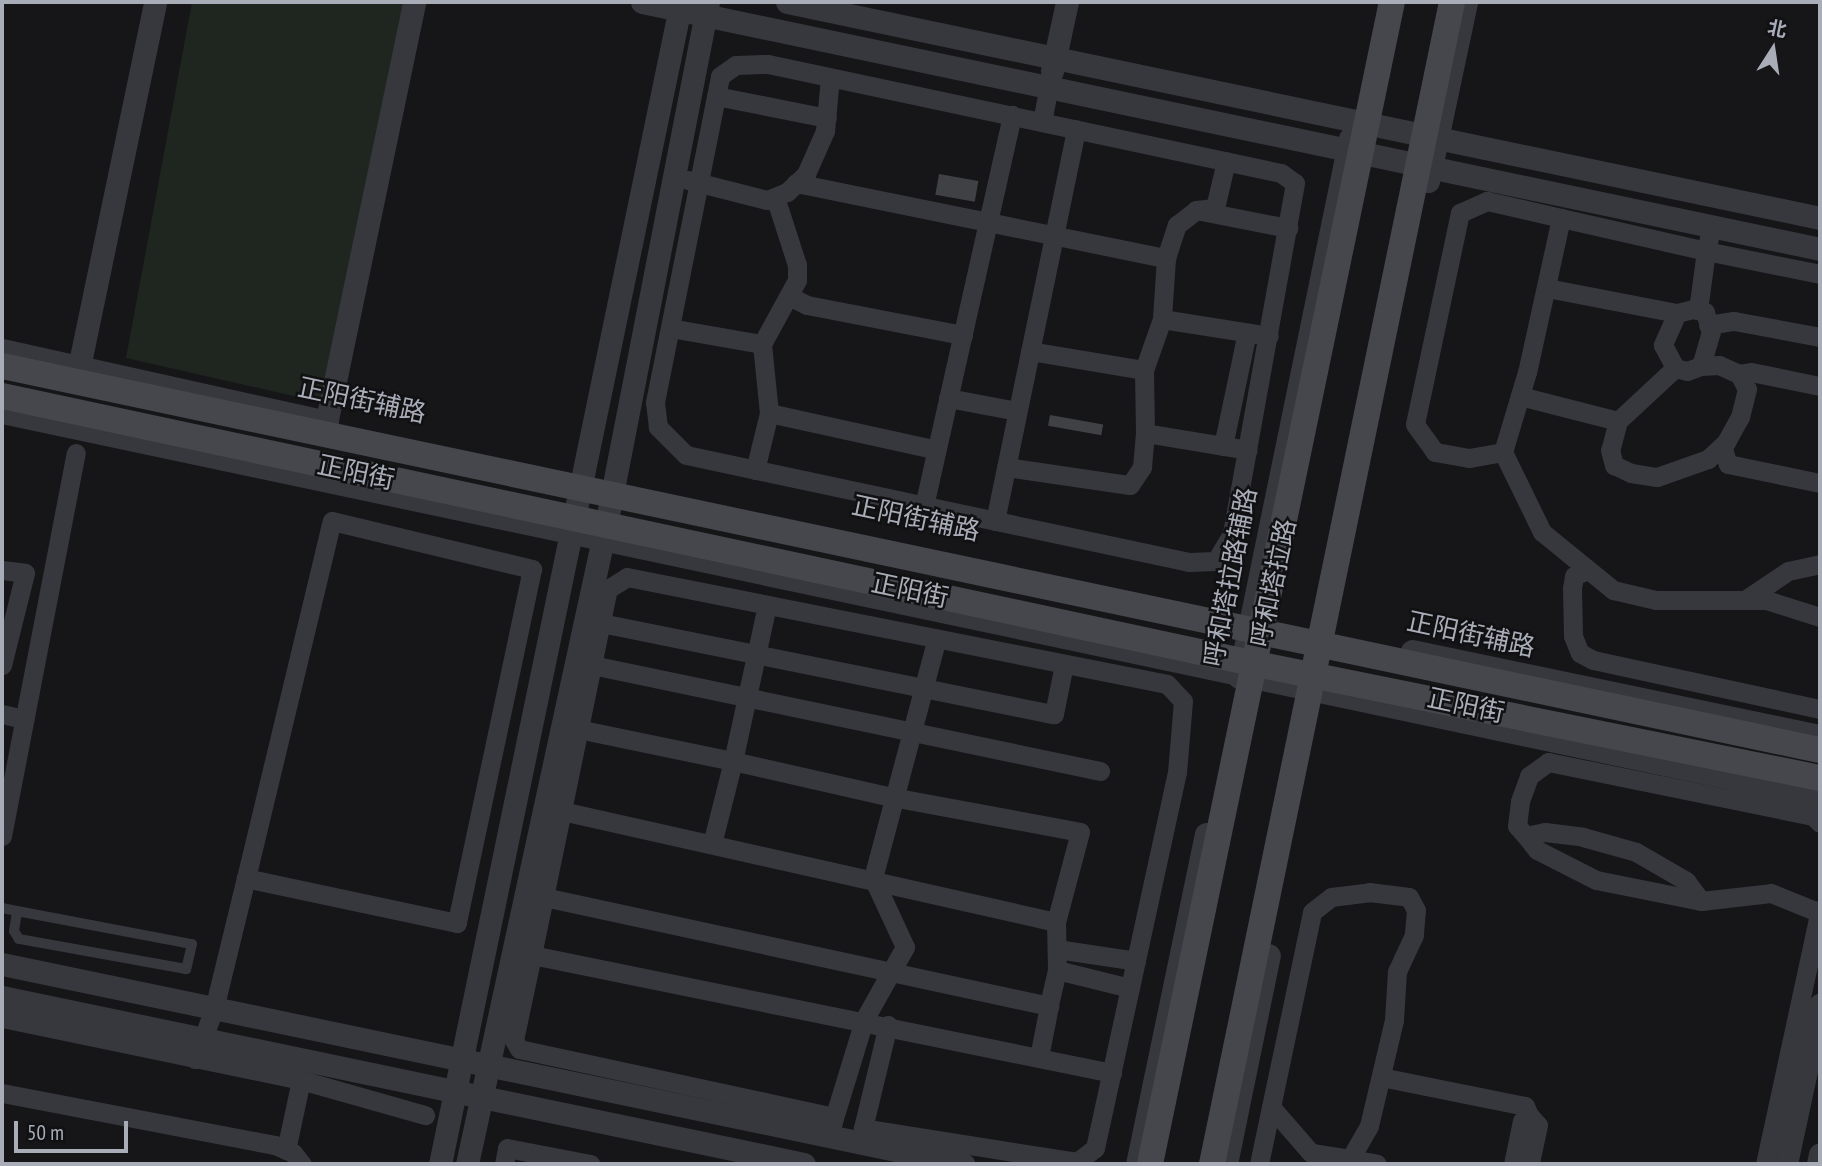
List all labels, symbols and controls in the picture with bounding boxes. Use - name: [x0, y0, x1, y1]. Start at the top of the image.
- north arrow: [1738, 14, 1808, 84]
- text: 北: [1766, 15, 1789, 42]
- street label: 正阳街辅路: [295, 371, 429, 429]
- street label: 正阳街: [315, 449, 397, 495]
- street label: 呼和塔拉路辅路: [1197, 485, 1263, 669]
- street label: 正阳街辅路: [849, 489, 983, 547]
- street label: 呼和塔拉路: [1244, 516, 1302, 650]
- street label: 正阳街: [869, 567, 951, 613]
- street label: 正阳街辅路: [1404, 605, 1538, 663]
- street label: 正阳街: [1425, 682, 1507, 728]
- scale bar: [18, 1106, 131, 1150]
- text: 50 m: [27, 1119, 64, 1146]

